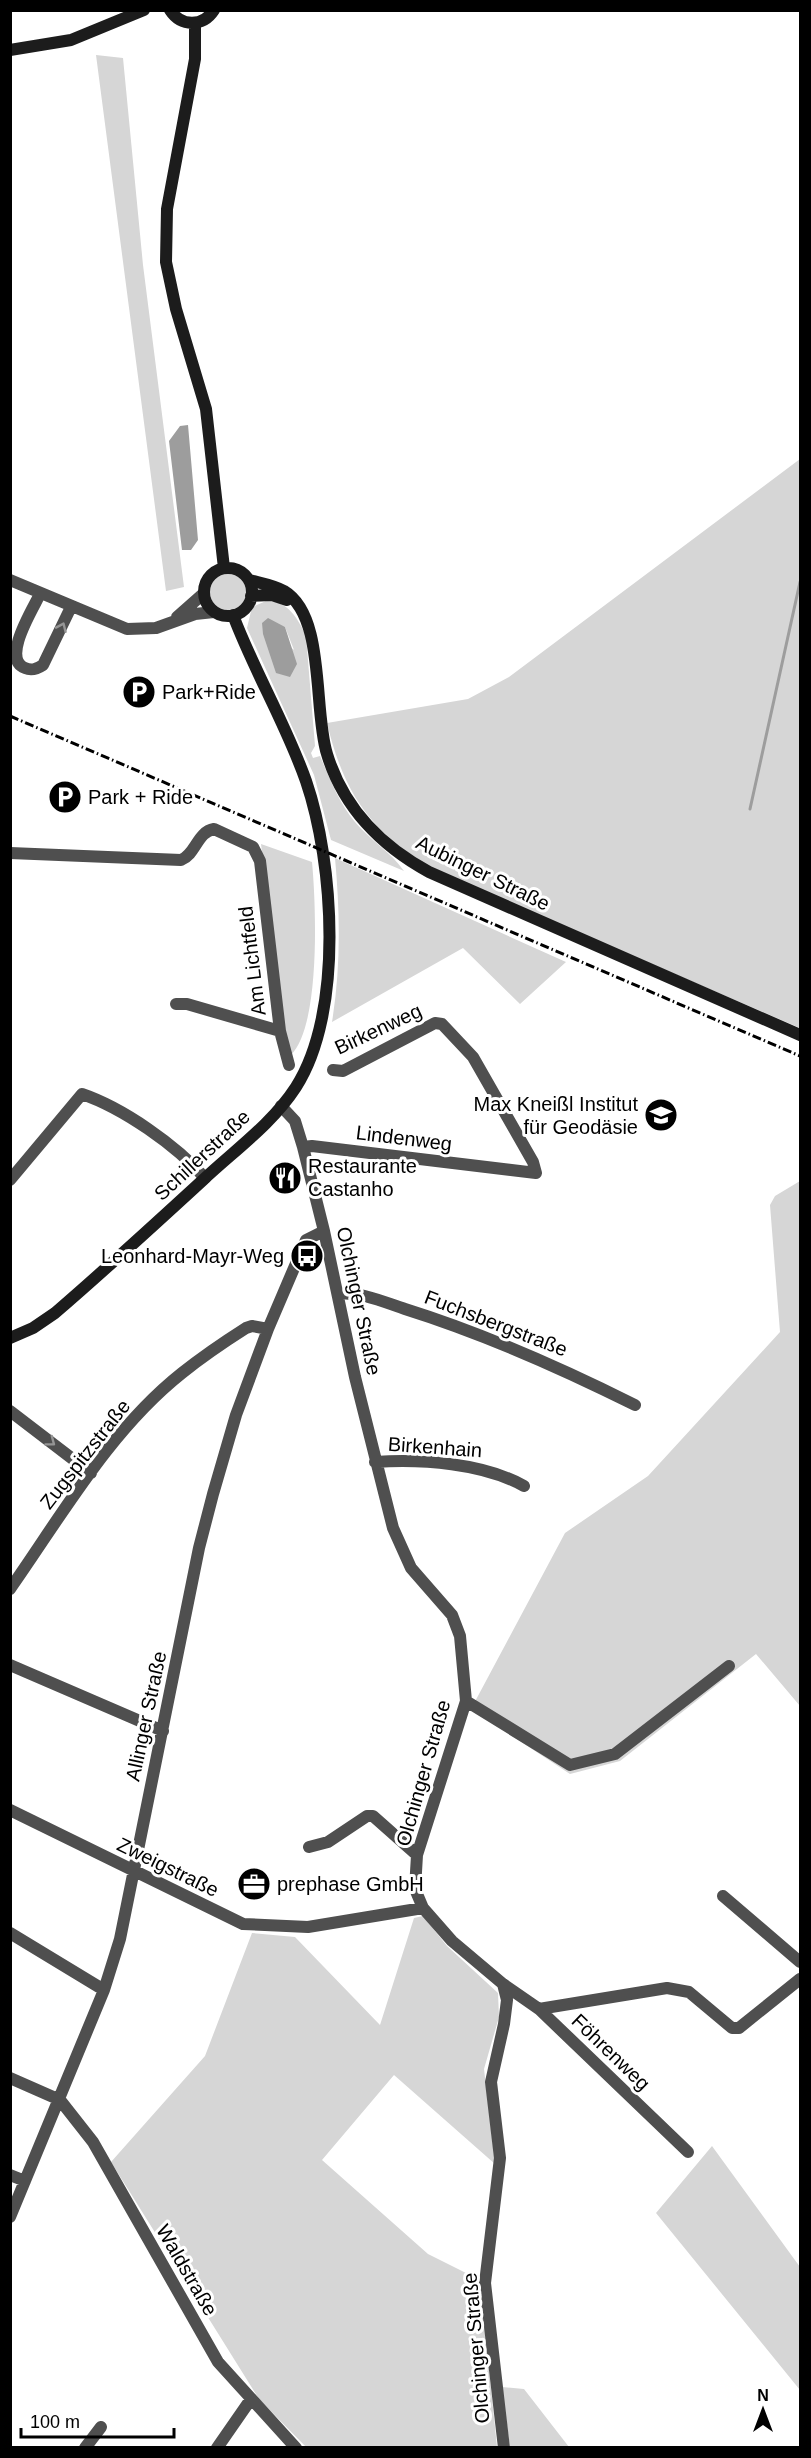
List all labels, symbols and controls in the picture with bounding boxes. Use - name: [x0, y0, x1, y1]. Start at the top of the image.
- one-way arrow: [55, 623, 67, 634]
- parking icon: Park+Ride: [121, 674, 157, 710]
- place label: Park+Ride: [162, 681, 256, 703]
- parking icon: Park + Ride: [47, 779, 83, 815]
- place label: Park + Ride: [88, 786, 193, 808]
- street label: Aubinger Straße: [413, 831, 553, 915]
- street label: Am Lichtfeld: [234, 905, 270, 1017]
- street label: Birkenweg: [331, 999, 425, 1059]
- place label: Max Kneißl Institut für Geodäsie: [473, 1093, 638, 1138]
- school or university icon: Max Kneißl Institut für Geodäsie: [643, 1097, 679, 1133]
- street label: Schillerstraße: [150, 1105, 254, 1205]
- street label: Lindenweg: [355, 1121, 453, 1155]
- place label: Restaurante Castanho: [308, 1155, 417, 1200]
- restaurant icon: Restaurante Castanho: [267, 1160, 303, 1196]
- street label: Olchinger Straße: [333, 1225, 385, 1377]
- bus stop icon: Leonhard-Mayr-Weg: [289, 1238, 325, 1274]
- place label: Leonhard-Mayr-Weg: [101, 1245, 284, 1267]
- street label: Fuchsbergstraße: [421, 1286, 571, 1360]
- street label: Zugspitzstraße: [36, 1395, 134, 1513]
- street label: Birkenhain: [387, 1433, 483, 1461]
- one-way arrow: [44, 1435, 55, 1446]
- street label: Allinger Straße: [121, 1649, 171, 1783]
- street label: Olchinger Straße: [392, 1697, 454, 1849]
- street label: Zweigstraße: [114, 1833, 222, 1901]
- office icon: prephase GmbH: [236, 1866, 272, 1902]
- place label: prephase GmbH: [277, 1873, 424, 1895]
- street label: Föhrenweg: [567, 2009, 655, 2095]
- street label: Waldstraße: [152, 2221, 222, 2319]
- street label: Olchinger Straße: [458, 2272, 494, 2424]
- north arrow: [733, 2380, 793, 2440]
- text: N: [757, 2387, 769, 2404]
- scale bar: [21, 2401, 174, 2439]
- text: 100 m: [30, 2412, 80, 2432]

